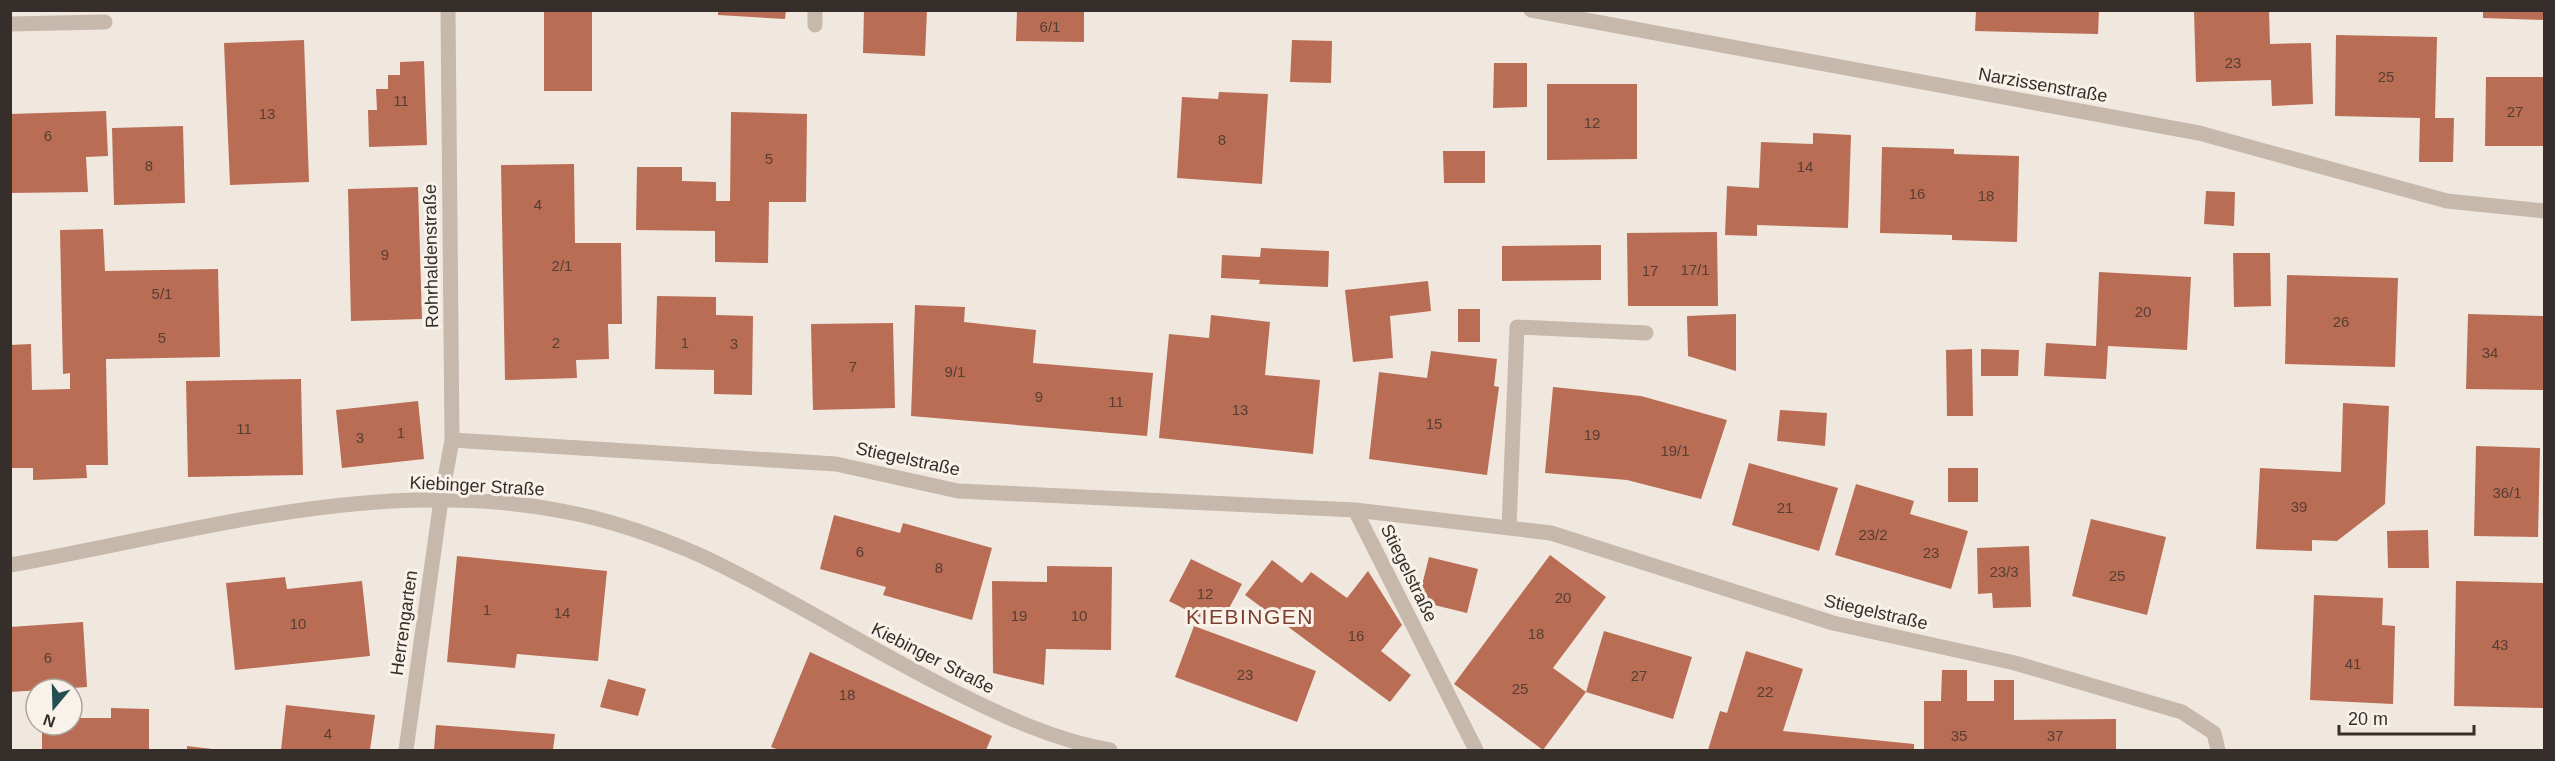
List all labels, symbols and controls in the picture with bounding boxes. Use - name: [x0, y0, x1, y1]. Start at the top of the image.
- house number: 6/1: [1040, 18, 1060, 35]
- house number: 23: [2225, 54, 2241, 71]
- street label: Narzissenstraße: [1977, 64, 2109, 106]
- house number: 25: [2378, 68, 2394, 85]
- house number: 11: [393, 92, 409, 109]
- house number: 27: [2507, 103, 2523, 120]
- house number: 13: [259, 105, 275, 122]
- house number: 12: [1584, 114, 1600, 131]
- house number: 6: [44, 127, 52, 144]
- house number: 8: [1218, 131, 1226, 148]
- house number: 5: [765, 150, 773, 167]
- house number: 8: [145, 157, 153, 174]
- house number: 14: [1797, 158, 1813, 175]
- street label: Rohrhaldenstraße: [420, 184, 442, 328]
- house number: 16: [1909, 185, 1925, 202]
- house number: 18: [1978, 187, 1994, 204]
- house number: 4: [534, 196, 542, 213]
- house number: 9: [381, 246, 389, 263]
- house number: 2/1: [552, 257, 572, 274]
- house number: 17/1: [1680, 261, 1710, 278]
- house number: 17: [1642, 262, 1658, 279]
- house number: 5/1: [152, 285, 172, 302]
- house number: 20: [2135, 303, 2151, 320]
- house number: 26: [2333, 313, 2349, 330]
- house number: 5: [158, 329, 166, 346]
- house number: 2: [552, 334, 560, 351]
- house number: 1: [681, 334, 689, 351]
- house number: 3: [730, 335, 738, 352]
- house number: 34: [2482, 344, 2498, 361]
- house number: 7: [849, 358, 857, 375]
- house number: 9/1: [945, 363, 965, 380]
- house number: 9: [1035, 388, 1043, 405]
- house number: 11: [1108, 393, 1124, 410]
- house number: 13: [1232, 401, 1248, 418]
- house number: 15: [1426, 415, 1442, 432]
- house number: 11: [236, 420, 252, 437]
- house number: 1: [397, 424, 405, 441]
- house number: 19: [1584, 426, 1600, 443]
- house number: 3: [356, 429, 364, 446]
- street label: Stiegelstraße: [854, 438, 962, 480]
- house number: 19/1: [1660, 442, 1690, 459]
- street label: Kiebinger Straße: [409, 472, 545, 500]
- house number: 36/1: [2492, 484, 2522, 501]
- house number: 39: [2291, 498, 2307, 515]
- house number: 21: [1777, 499, 1793, 516]
- street label: Stiegelstraße: [1377, 521, 1441, 625]
- house number: 23/2: [1858, 526, 1888, 543]
- house number: 6: [856, 543, 864, 560]
- house number: 23: [1923, 544, 1939, 561]
- house number: 8: [935, 559, 943, 576]
- house number: 23/3: [1989, 563, 2019, 580]
- house number: 25: [2109, 567, 2125, 584]
- street label: Herrengarten: [387, 569, 421, 677]
- house number: 12: [1197, 585, 1213, 602]
- house number: 20: [1555, 589, 1571, 606]
- street label: Stiegelstraße: [1822, 590, 1930, 634]
- house number: 1: [483, 601, 491, 618]
- house number: 14: [554, 604, 570, 621]
- district label: KIEBINGEN: [1186, 605, 1314, 628]
- house number: 19: [1011, 607, 1027, 624]
- house number: 10: [1071, 607, 1087, 624]
- house number: 10: [290, 615, 306, 632]
- street label: Kiebinger Straße: [868, 618, 998, 698]
- house number: 18: [1528, 625, 1544, 642]
- house number: 16: [1348, 627, 1364, 644]
- house number: 43: [2492, 636, 2508, 653]
- house number: 6: [44, 649, 52, 666]
- house number: 41: [2345, 655, 2361, 672]
- house number: 23: [1237, 666, 1253, 683]
- house number: 27: [1631, 667, 1647, 684]
- north arrow: [24, 677, 84, 737]
- house number: 25: [1512, 680, 1528, 697]
- house number: 22: [1757, 683, 1773, 700]
- house number: 18: [839, 686, 855, 703]
- scale bar: [2339, 698, 2474, 736]
- text: 20 m: [2348, 709, 2388, 729]
- text: N: [41, 711, 58, 731]
- house number: 4: [324, 725, 332, 742]
- house number: 35: [1951, 727, 1967, 744]
- house number: 37: [2047, 727, 2063, 744]

